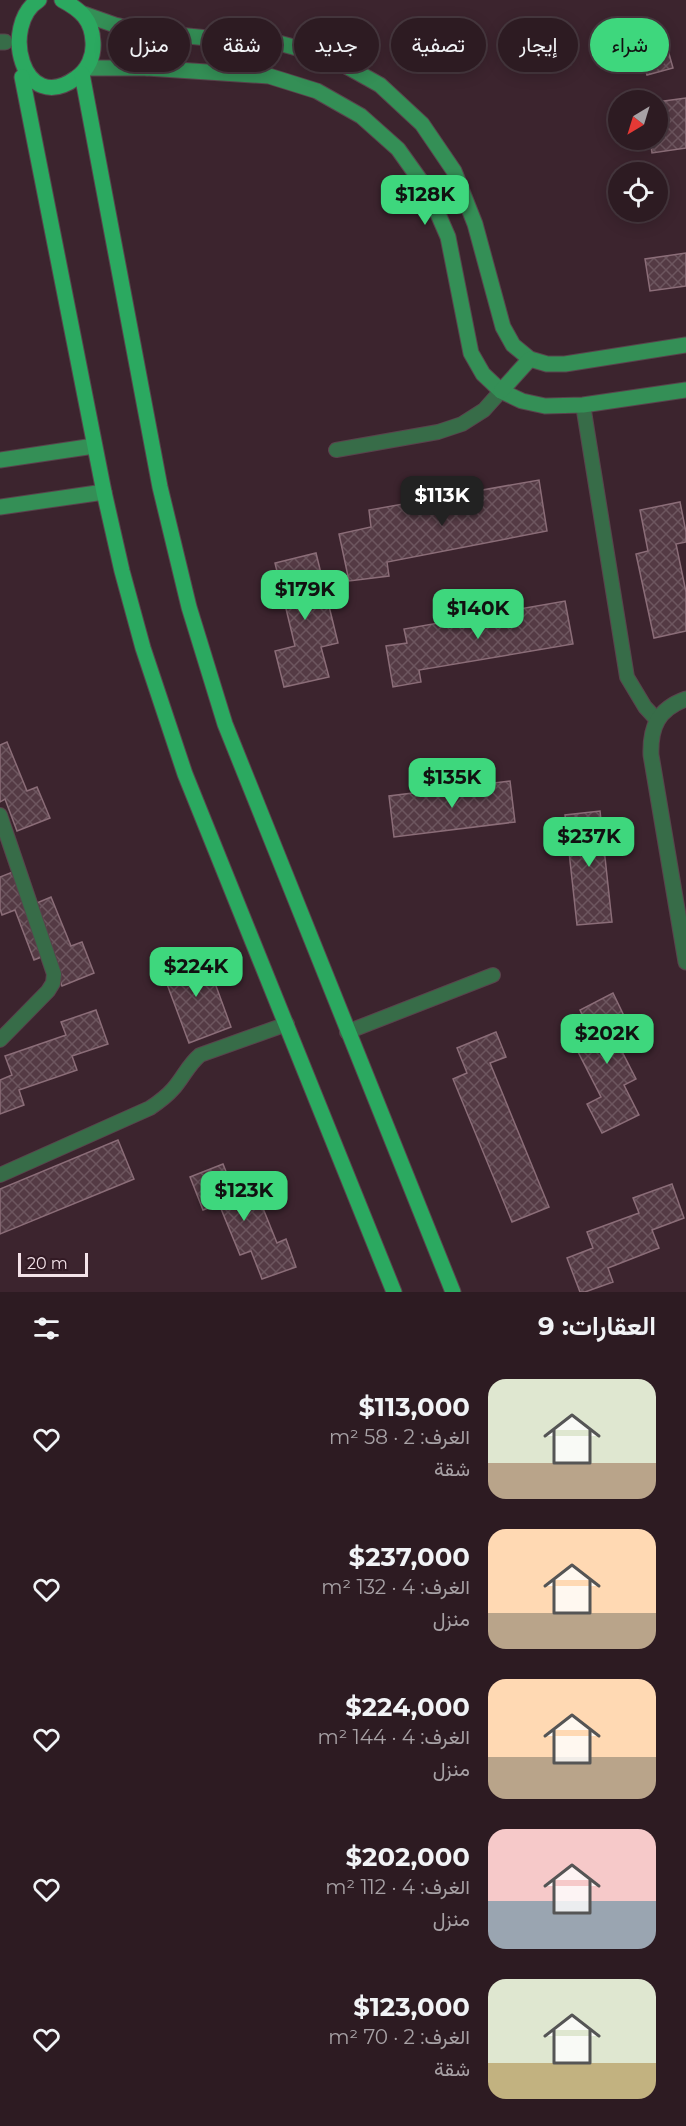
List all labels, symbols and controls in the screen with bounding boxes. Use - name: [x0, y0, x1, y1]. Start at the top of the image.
- chip: منزل: [108, 18, 190, 72]
- chip: شقة: [202, 18, 282, 72]
- chip: جديد: [294, 18, 379, 72]
- chip: تصفية: [391, 18, 486, 72]
- chip: إيجار: [498, 18, 578, 72]
- chip: شراء: [590, 18, 669, 72]
- north arrow: [608, 90, 668, 150]
- map controls: [608, 90, 668, 222]
- button: locate: [608, 162, 668, 222]
- pin: $128K: [383, 175, 467, 226]
- text: $128K: [395, 182, 455, 206]
- pin: $113K: [400, 476, 484, 527]
- text: $113K: [415, 483, 469, 507]
- pin: $179K: [263, 570, 347, 621]
- text: $179K: [275, 577, 335, 601]
- pin: $140K: [436, 589, 520, 640]
- text: $140K: [447, 596, 509, 620]
- pin: $135K: [410, 758, 494, 809]
- text: $135K: [423, 765, 481, 789]
- pin: $237K: [547, 817, 631, 868]
- text: $237K: [557, 824, 621, 848]
- pin: $224K: [154, 947, 238, 998]
- text: $224K: [164, 954, 228, 978]
- pin: $202K: [565, 1014, 649, 1065]
- text: $202K: [575, 1021, 639, 1045]
- pin: $123K: [202, 1171, 286, 1222]
- text: $123K: [215, 1178, 273, 1202]
- scale bar: [18, 1250, 88, 1278]
- text: 20 m: [27, 1254, 68, 1273]
- text: العقارات: 9: [538, 1310, 656, 1342]
- icon: filters: [30, 1312, 63, 1345]
- text: $113,000: [358, 1391, 470, 1423]
- icon: home: [536, 1403, 608, 1475]
- icon: heart: [30, 1423, 63, 1456]
- text: الغرف: 2 · 58 m²: [329, 1425, 470, 1449]
- text: شقة: [434, 1457, 470, 1481]
- text: $237,000: [349, 1541, 470, 1573]
- icon: home: [536, 1553, 608, 1625]
- icon: heart: [30, 1573, 63, 1606]
- text: الغرف: 4 · 132 m²: [321, 1575, 470, 1599]
- text: منزل: [433, 1607, 470, 1631]
- text: $224,000: [345, 1691, 470, 1723]
- icon: home: [536, 1703, 608, 1775]
- icon: heart: [30, 1723, 63, 1756]
- text: الغرف: 4 · 144 m²: [317, 1725, 470, 1749]
- text: منزل: [433, 1757, 470, 1781]
- text: $202,000: [345, 1841, 470, 1873]
- icon: home: [536, 1853, 608, 1925]
- icon: heart: [30, 1873, 63, 1906]
- text: الغرف: 4 · 112 m²: [325, 1875, 470, 1899]
- text: منزل: [433, 1907, 470, 1931]
- text: $123,000: [353, 1991, 470, 2023]
- icon: home: [536, 2003, 608, 2075]
- icon: heart: [30, 2023, 63, 2056]
- text: الغرف: 2 · 70 m²: [328, 2025, 470, 2049]
- text: شقة: [434, 2057, 470, 2081]

